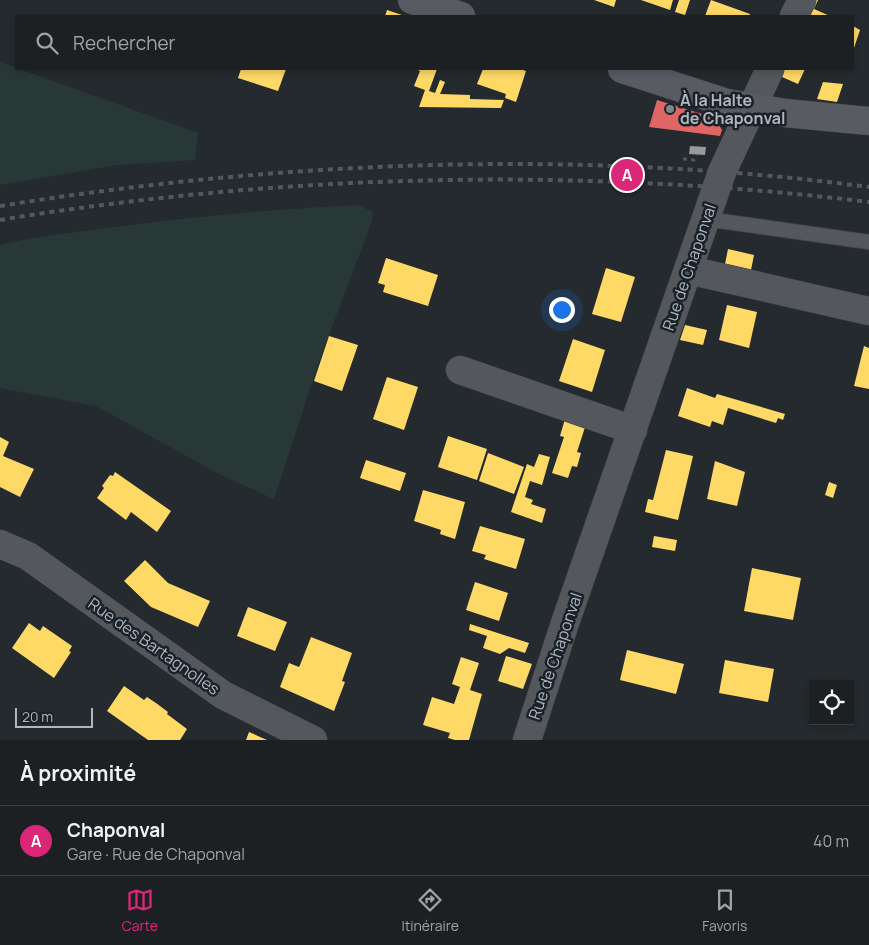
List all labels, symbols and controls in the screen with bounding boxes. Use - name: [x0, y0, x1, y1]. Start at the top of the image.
- search box: [15, 15, 854, 70]
- icon: search: [33, 29, 61, 57]
- text: Rechercher: [73, 30, 175, 56]
- place label: À la Halte de Chaponval: [680, 89, 786, 129]
- marker: À la Halte de Chaponval: [664, 103, 676, 115]
- pin: A: [611, 156, 643, 194]
- street label: Rue de Chaponval: [657, 201, 721, 333]
- your location: [549, 297, 575, 323]
- street label: Rue de Chaponval: [523, 590, 587, 722]
- street label: Rue des Bartagnolles: [84, 592, 224, 700]
- map controls: [809, 680, 854, 725]
- button: locate: [809, 680, 854, 725]
- scale bar: [15, 705, 92, 728]
- text: 20 m: [22, 707, 53, 726]
- text: À proximité: [20, 759, 136, 787]
- text: Chaponval: [67, 817, 165, 843]
- text: A: [31, 830, 41, 852]
- text: 40 m: [813, 830, 849, 852]
- text: Gare · Rue de Chaponval: [67, 843, 245, 865]
- tab: Carte: [122, 886, 158, 935]
- tab: Itinéraire: [401, 886, 459, 935]
- tab: Favoris: [702, 886, 747, 935]

